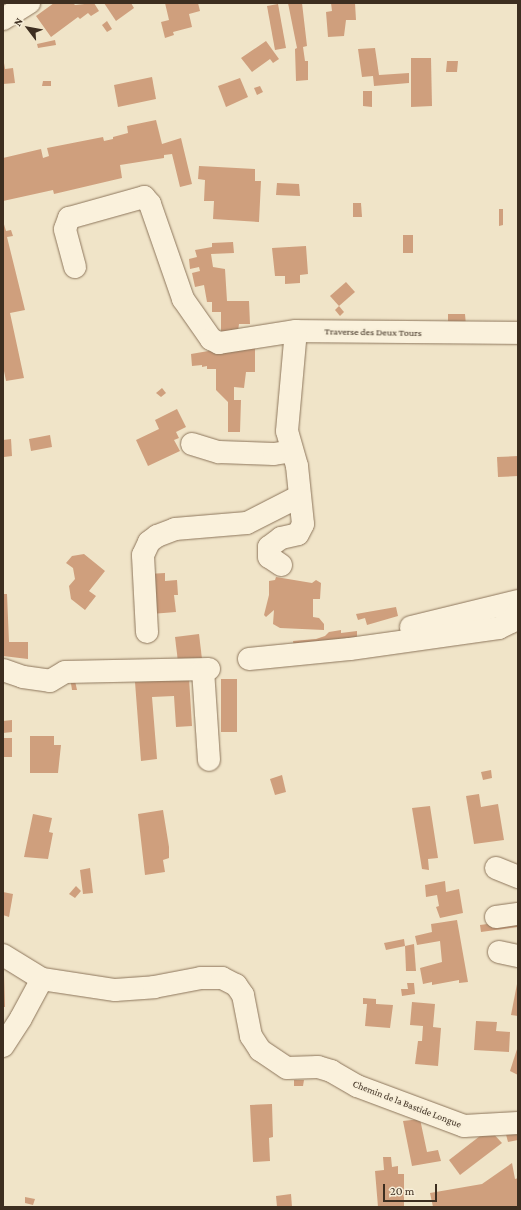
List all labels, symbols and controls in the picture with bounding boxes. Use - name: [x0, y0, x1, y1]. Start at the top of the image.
- north arrow: [8, 8, 48, 48]
- text: N: [11, 15, 25, 28]
- street label: Traverse des Deux Tours: [324, 325, 422, 339]
- street label: Chemin de la Bastide Longue: [351, 1078, 463, 1130]
- scale bar: [385, 1176, 439, 1202]
- text: 20 m: [390, 1184, 414, 1198]

